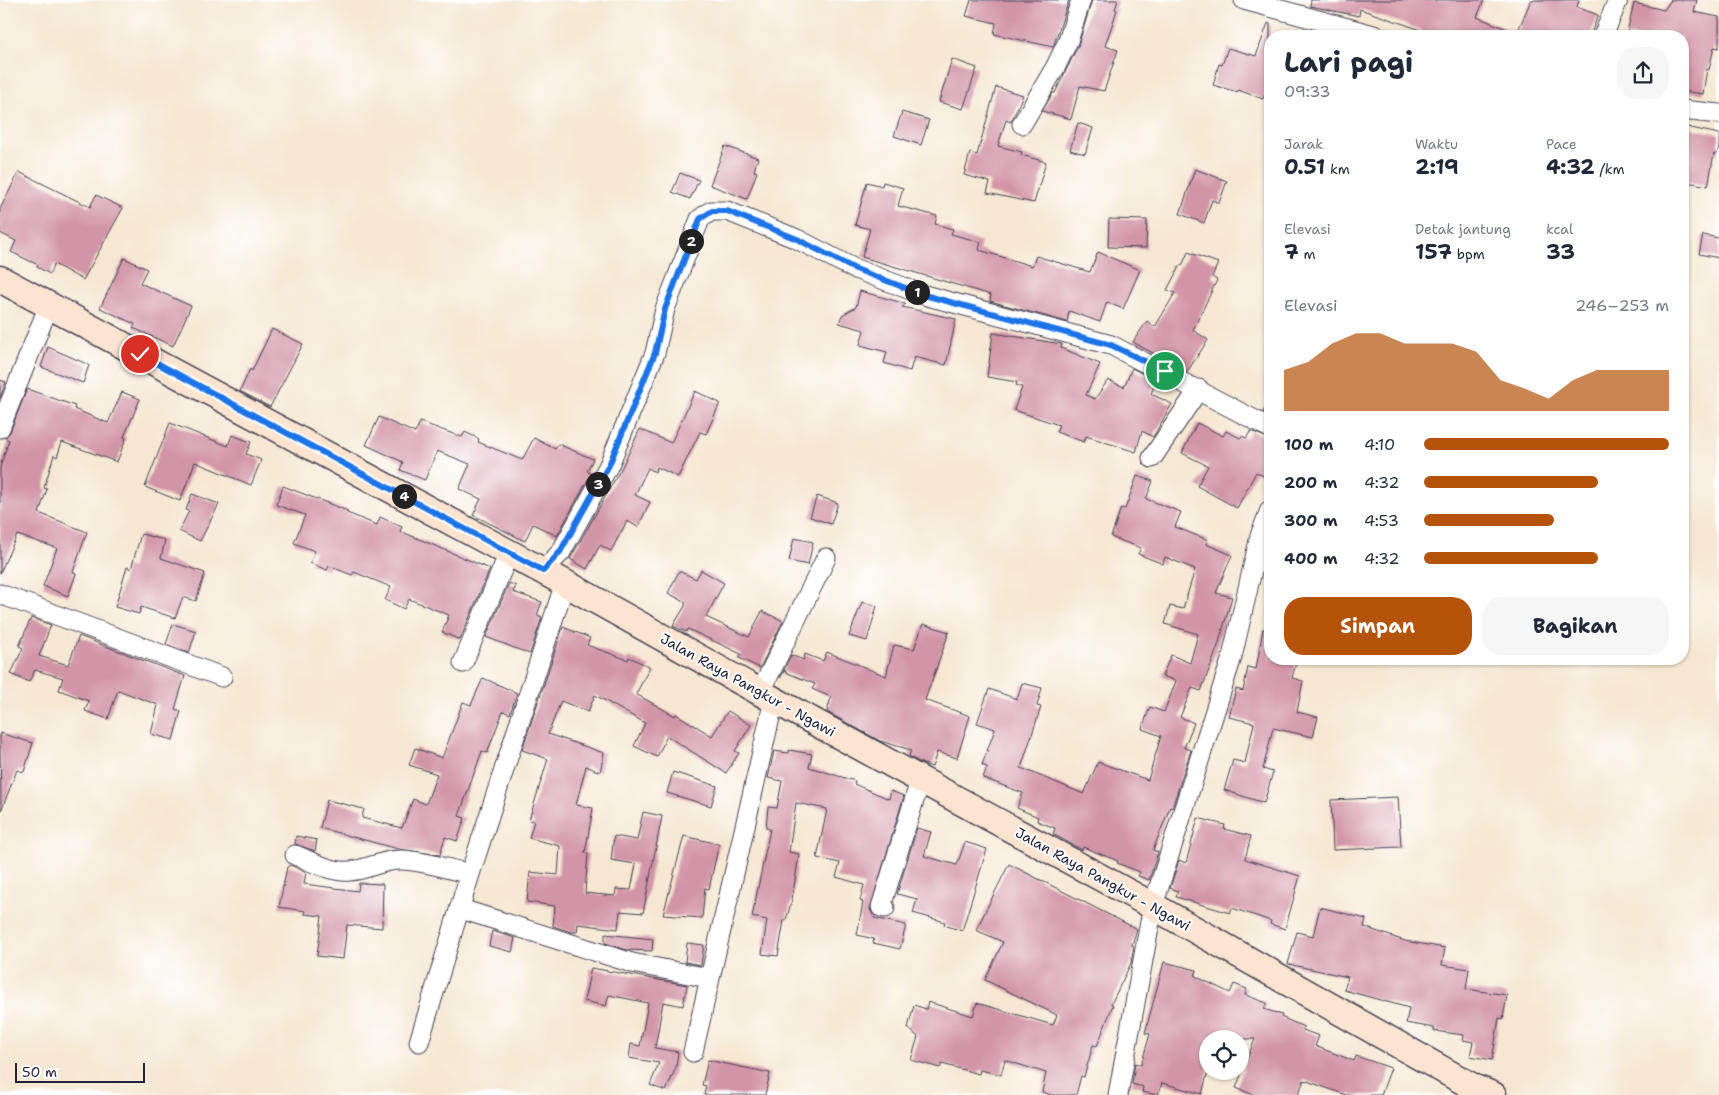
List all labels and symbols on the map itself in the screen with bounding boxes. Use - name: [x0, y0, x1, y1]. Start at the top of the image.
- pin: 2: [678, 228, 704, 254]
- pin: 1: [904, 280, 930, 304]
- pin: [119, 333, 161, 375]
- pin: [1144, 350, 1186, 392]
- pin: 3: [586, 472, 610, 496]
- pin: 4: [392, 484, 416, 508]
- street label: Jalan Raya Pangkur - Ngawi: [657, 629, 839, 741]
- street label: Jalan Raya Pangkur - Ngawi: [1012, 823, 1194, 935]
- scale bar: [15, 1060, 145, 1083]

